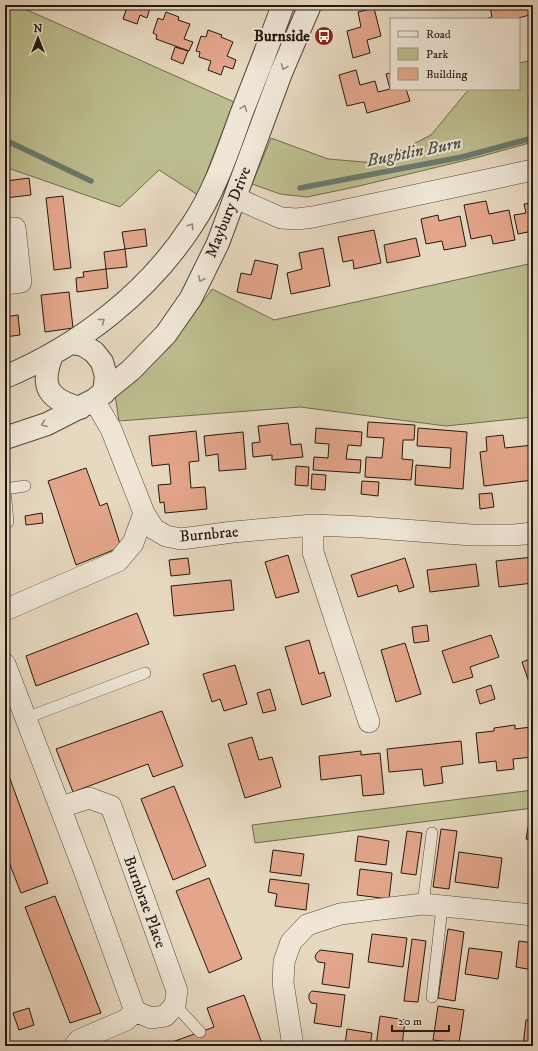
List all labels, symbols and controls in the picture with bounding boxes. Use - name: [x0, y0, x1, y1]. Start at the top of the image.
- north arrow: [18, 18, 58, 58]
- legend: [390, 18, 520, 90]
- text: N: [33, 22, 43, 36]
- bus stop icon: Burnside: [313, 25, 335, 47]
- place label: Burnside: [254, 26, 310, 46]
- text: Road: [426, 27, 451, 42]
- text: Park: [426, 47, 448, 62]
- one-way arrow: [281, 62, 289, 70]
- text: Building: [426, 67, 467, 82]
- one-way arrow: [240, 105, 248, 112]
- water label: Bughtlin Burn: [364, 132, 463, 172]
- street label: Maybury Drive: [201, 163, 256, 261]
- one-way arrow: [186, 224, 193, 231]
- one-way arrow: [198, 274, 205, 282]
- one-way arrow: [98, 318, 105, 325]
- one-way arrow: [41, 420, 48, 428]
- street label: Burnbrae: [179, 521, 240, 547]
- street label: Burnbrae Place: [119, 853, 171, 951]
- scale bar: [392, 1007, 449, 1033]
- text: 20 m: [398, 1014, 422, 1029]

